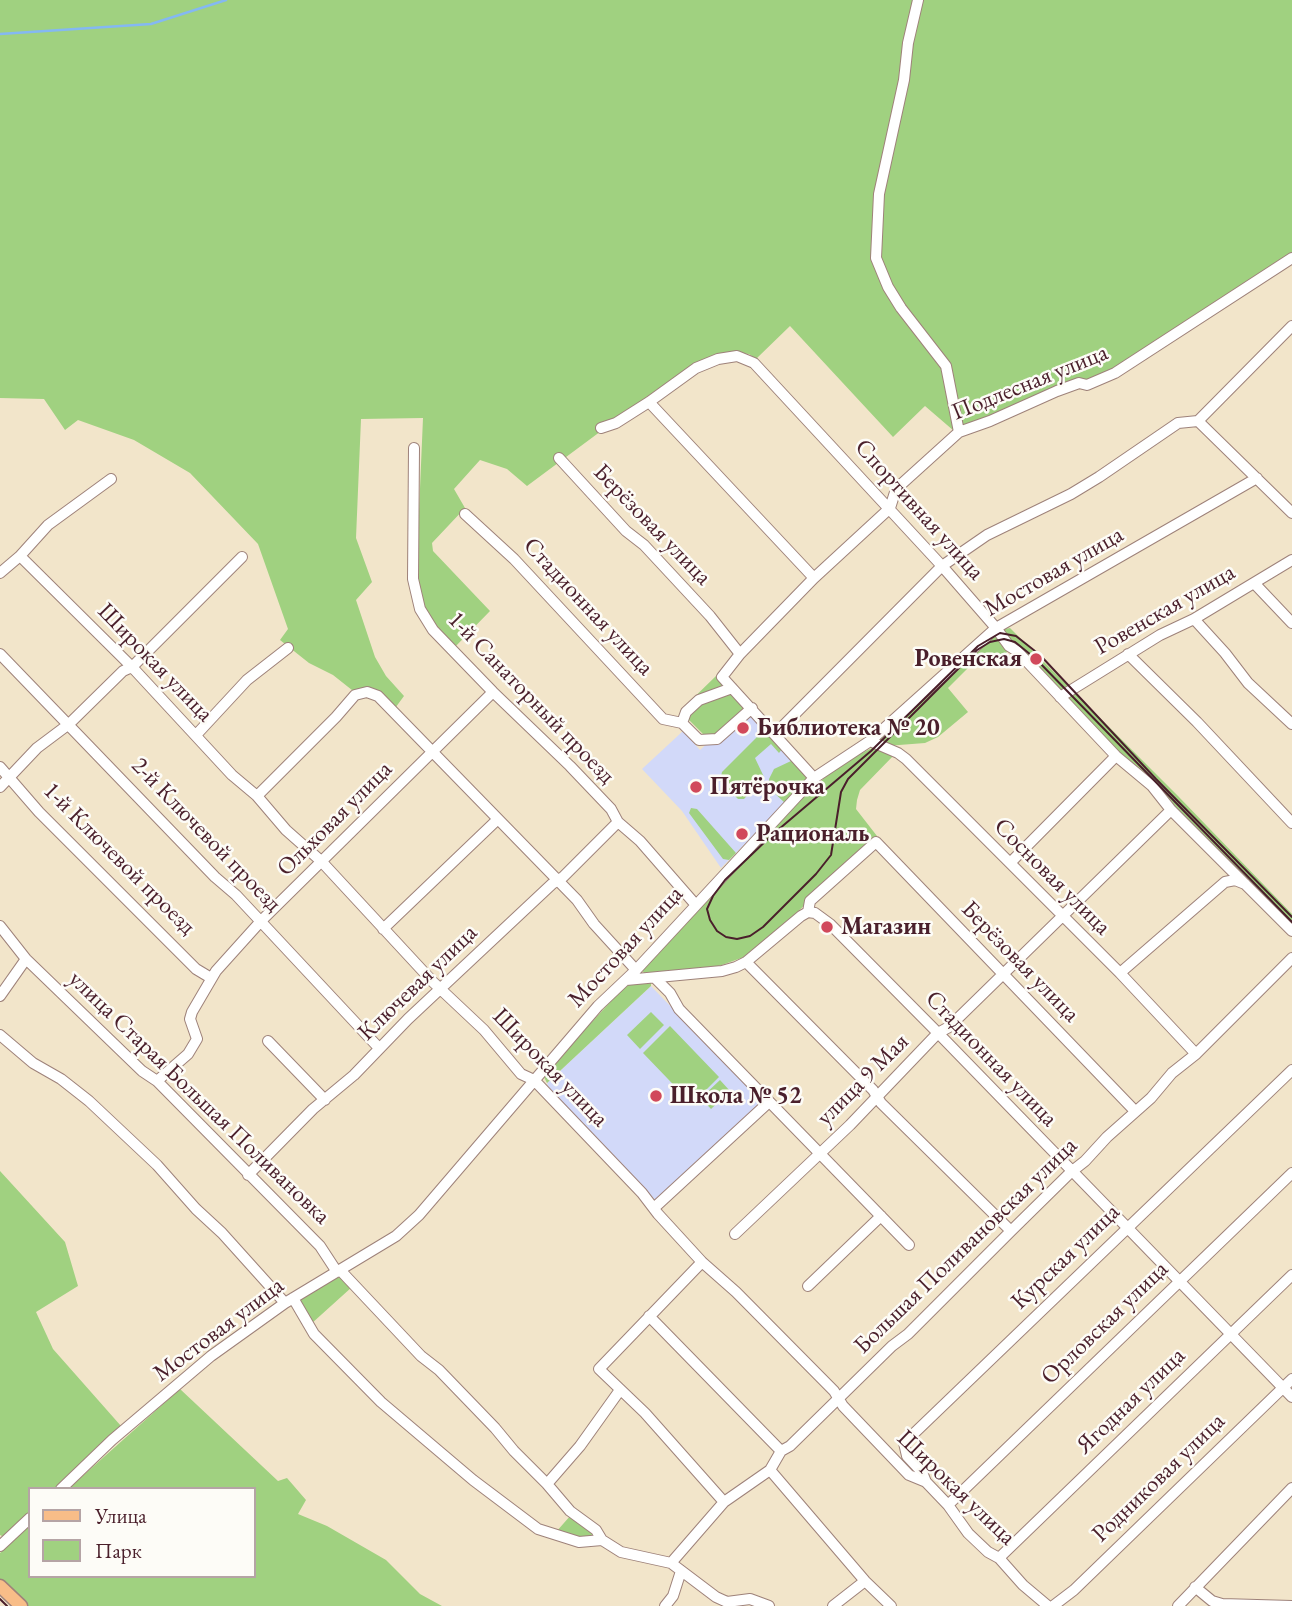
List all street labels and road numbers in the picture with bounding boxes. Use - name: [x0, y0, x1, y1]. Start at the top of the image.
- street label: Подлесная улица: [948, 339, 1112, 427]
- street label: Спортивная улица: [848, 434, 990, 586]
- street label: Берёзовая улица: [587, 458, 717, 592]
- street label: Мостовая улица: [979, 521, 1129, 623]
- street label: Стадионная улица: [517, 532, 659, 682]
- street label: Ровенская улица: [1090, 558, 1240, 662]
- street label: Широкая улица: [91, 598, 219, 728]
- street label: 1-й Санаторный проезд: [441, 606, 621, 790]
- street label: 2-й Ключевой проезд: [125, 752, 287, 918]
- street label: Ольховая улица: [271, 755, 399, 883]
- street label: 1-й Ключевой проезд: [37, 777, 201, 941]
- street label: Сосновая улица: [987, 812, 1117, 942]
- street label: Мостовая улица: [562, 880, 690, 1014]
- street label: Берёзовая улица: [955, 895, 1085, 1029]
- street label: Ключевая улица: [352, 919, 484, 1047]
- street label: улица Старая Большая Поливановка: [62, 965, 336, 1231]
- street label: Стадионная улица: [919, 985, 1063, 1133]
- street label: Широкая улица: [486, 1003, 614, 1133]
- street label: улица 9 Мая: [811, 1028, 915, 1132]
- street label: Большая Поливановская улица: [848, 1132, 1084, 1360]
- street label: Курская улица: [1006, 1198, 1126, 1316]
- street label: Орловская улица: [1035, 1255, 1175, 1391]
- street label: Мостовая улица: [148, 1272, 290, 1388]
- street label: Ягодная улица: [1070, 1342, 1192, 1460]
- street label: Родниковая улица: [1087, 1407, 1231, 1549]
- street label: Широкая улица: [891, 1424, 1021, 1552]

